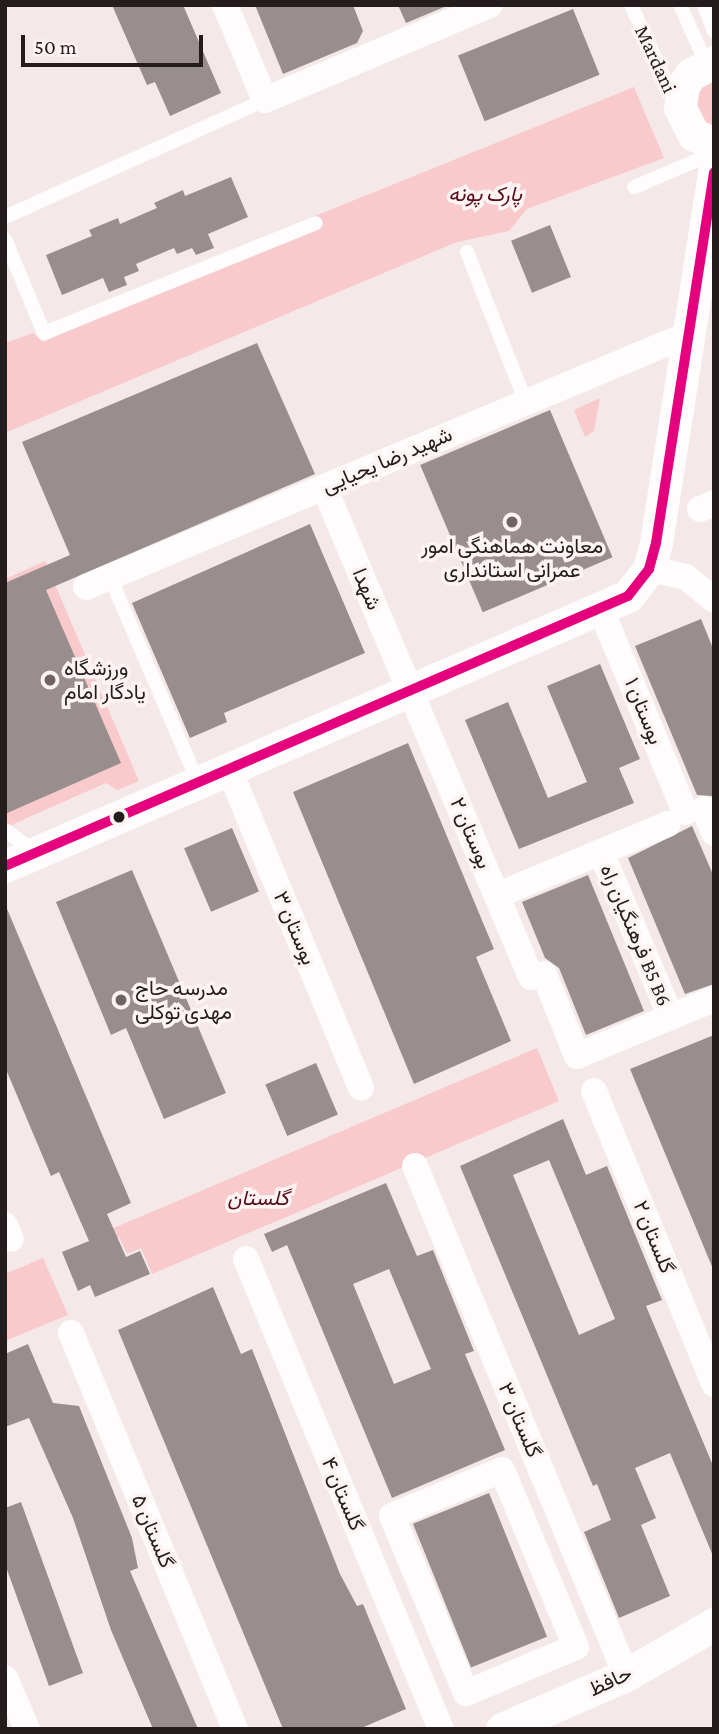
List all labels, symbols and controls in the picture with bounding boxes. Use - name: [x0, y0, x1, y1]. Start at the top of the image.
- scale bar: [24, 21, 206, 65]
- street label: Mardani: [629, 21, 683, 97]
- text: 50 m: [34, 35, 77, 59]
- park label: پارک پونه: [448, 181, 522, 207]
- street label: شهید رضا یحیایی: [318, 421, 456, 499]
- marker: معاونت هماهنگی امور عمرانی استانداری: [504, 514, 520, 530]
- place label: معاونت هماهنگی امور عمرانی استانداری: [421, 533, 603, 583]
- street label: شهدا: [347, 564, 387, 614]
- place label: ورزشگاه یادگار امام: [64, 655, 146, 705]
- marker: ورزشگاه یادگار امام: [42, 672, 58, 688]
- street label: بوستان ۱: [619, 674, 669, 748]
- street label: بوستان ۲: [445, 794, 497, 872]
- unlabelled marker: [112, 810, 126, 824]
- street label: فرهنگیان راه B5 B6: [595, 860, 677, 1010]
- street label: بوستان ۳: [268, 887, 322, 969]
- place label: مدرسه حاج مهدی توکلی: [135, 975, 232, 1025]
- marker: مدرسه حاج مهدی توکلی: [113, 992, 129, 1008]
- park label: گلستان: [227, 1185, 289, 1211]
- street label: گلستان ۲: [628, 1197, 680, 1277]
- street label: گلستان ۳: [493, 1379, 547, 1461]
- street label: گلستان ۴: [316, 1453, 370, 1535]
- street label: گلستان ۵: [126, 1490, 180, 1572]
- street label: حافظ: [584, 1660, 636, 1702]

